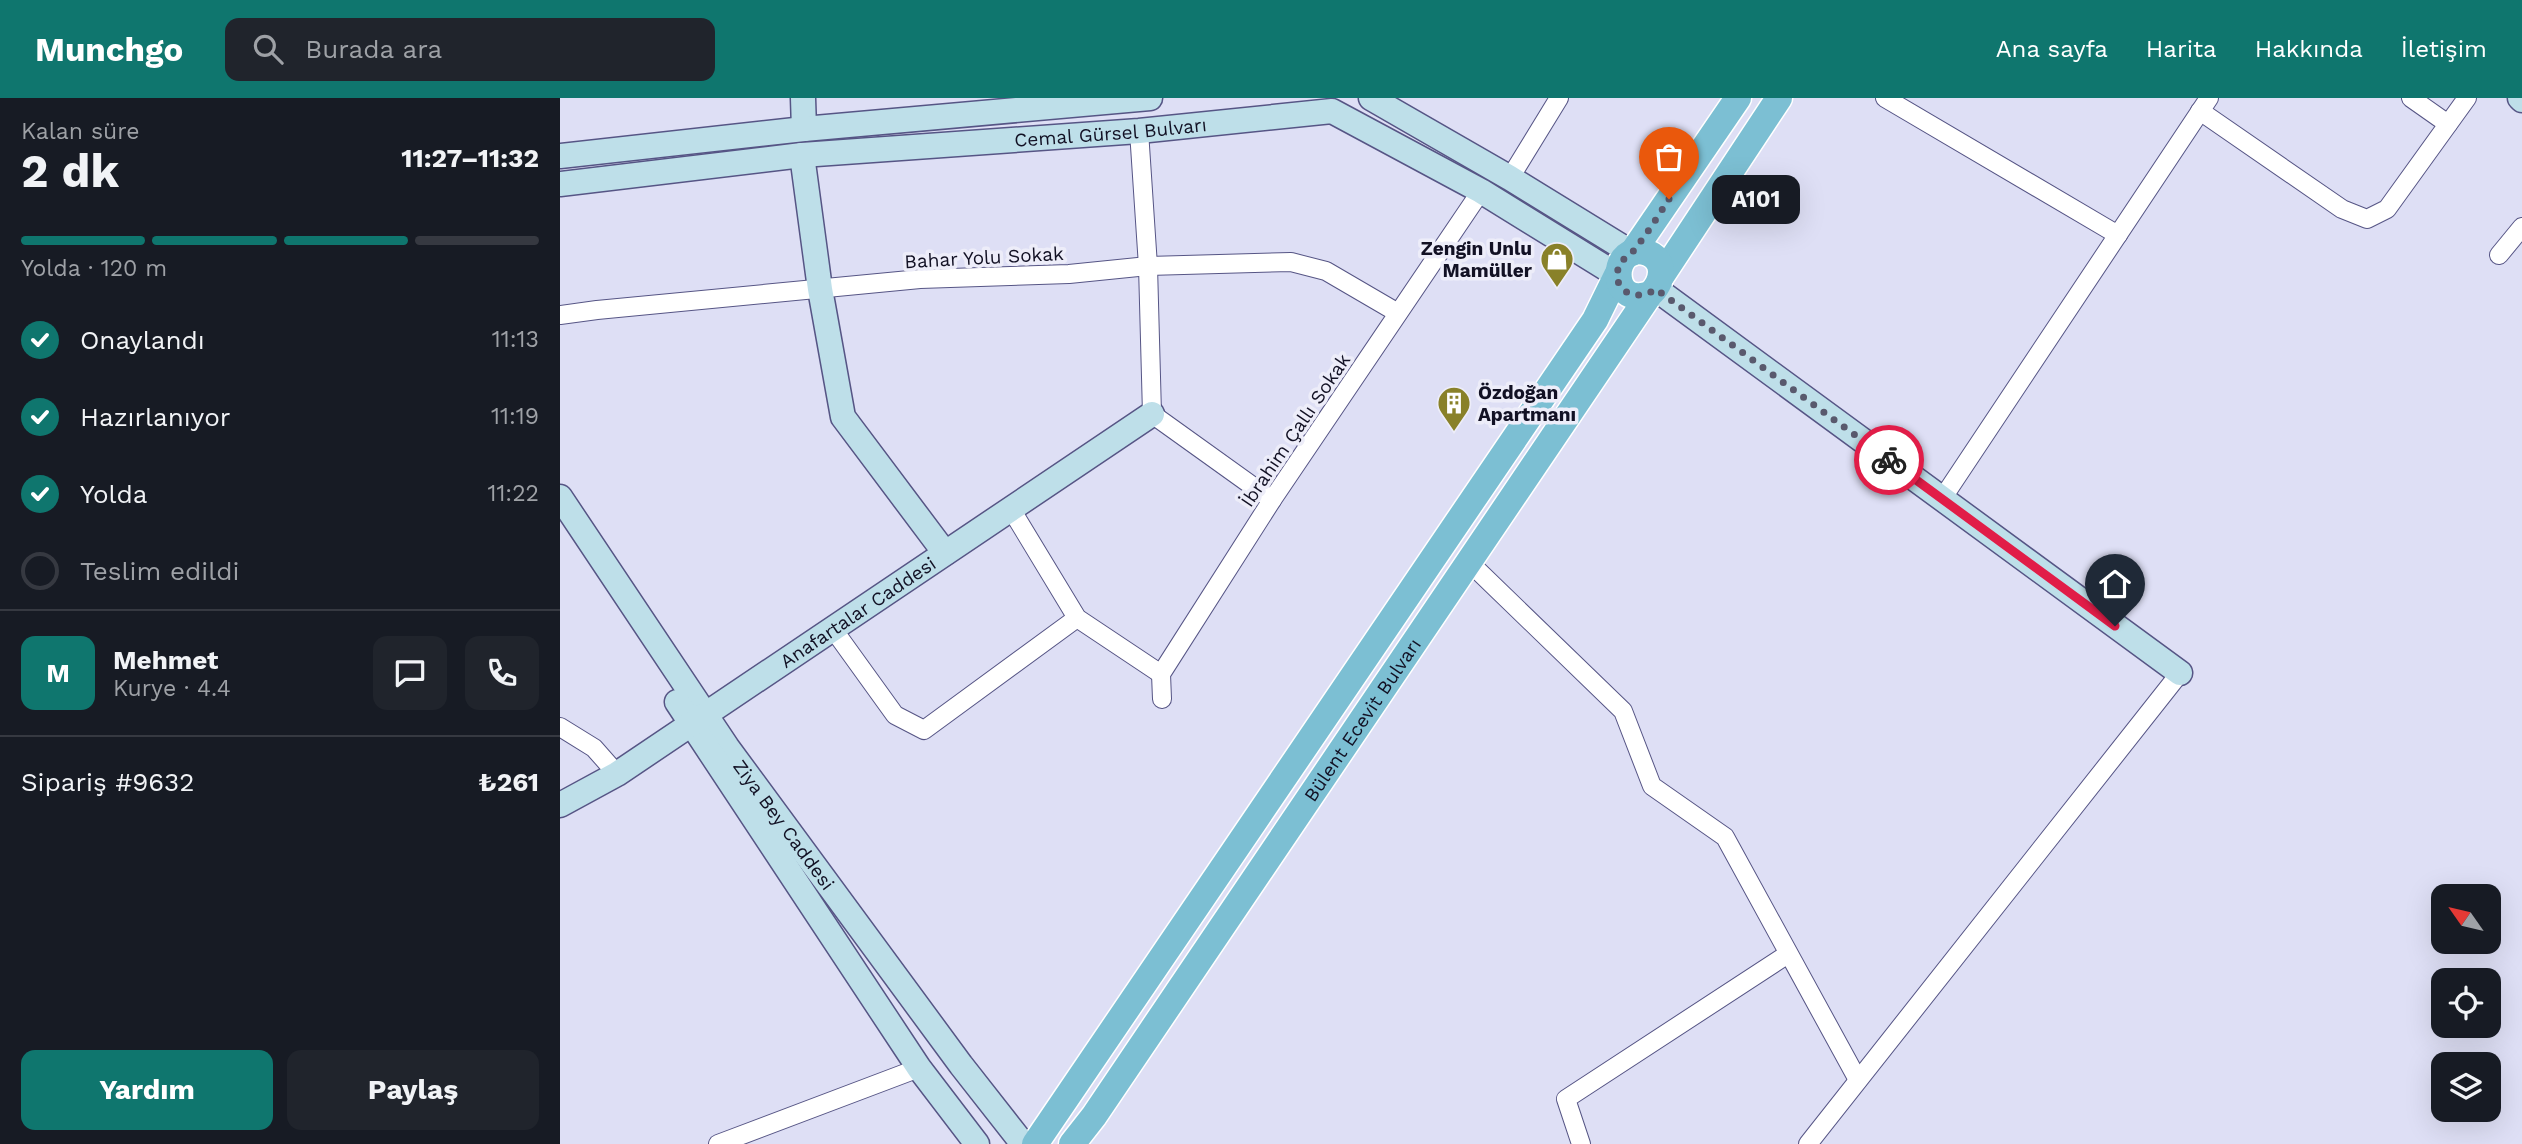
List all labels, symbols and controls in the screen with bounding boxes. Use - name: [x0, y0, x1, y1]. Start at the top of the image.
- search box: [225, 18, 715, 81]
- text: Munchgo: [35, 30, 183, 69]
- icon: search: [249, 30, 287, 68]
- text: Burada ara: [305, 34, 442, 64]
- text: Ana sayfa: [1996, 35, 2108, 63]
- text: Harita: [2146, 35, 2217, 63]
- text: Hakkında: [2255, 35, 2363, 63]
- text: İletişim: [2401, 35, 2487, 63]
- street label: Cemal Gürsel Bulvarı: [1014, 113, 1208, 152]
- text: Kalan süre: [21, 118, 140, 145]
- pin: [1639, 127, 1699, 199]
- icon: bag: [1650, 138, 1688, 176]
- text: 11:27–11:32: [401, 143, 539, 173]
- text: 2 dk: [21, 144, 119, 198]
- callout: A101: [1711, 174, 1798, 224]
- text: A101: [1732, 186, 1780, 213]
- place label: Zengin Unlu Mamüller: [1421, 237, 1533, 282]
- shop icon: Zengin Unlu Mamüller: [1538, 240, 1576, 289]
- street label: Bahar Yolu Sokak: [904, 242, 1064, 273]
- text: Yolda · 120 m: [21, 255, 167, 282]
- icon: check: [21, 321, 59, 359]
- text: Onaylandı: [80, 325, 205, 355]
- text: 11:13: [492, 326, 539, 353]
- street label: İbrahim Çallı Sokak: [1236, 349, 1355, 511]
- place label: Özdoğan Apartmanı: [1478, 381, 1576, 426]
- building icon: Özdoğan Apartmanı: [1435, 384, 1473, 433]
- icon: check: [21, 398, 59, 436]
- text: Hazırlanıyor: [80, 402, 230, 432]
- text: 11:19: [491, 403, 539, 430]
- courier: [1854, 425, 1924, 495]
- icon: bike: [1870, 441, 1908, 479]
- icon: check: [21, 475, 59, 513]
- text: Yolda: [80, 479, 148, 509]
- text: 11:22: [487, 480, 539, 507]
- street label: Anafartalar Caddesi: [776, 552, 940, 673]
- pin: [2085, 554, 2145, 626]
- text: Teslim edildi: [80, 556, 239, 586]
- icon: home: [2096, 565, 2134, 603]
- street label: Bülent Ecevit Bulvarı: [1299, 634, 1426, 806]
- button: chat: [373, 636, 447, 710]
- button: phone: [465, 636, 539, 710]
- text: Mehmet: [113, 645, 218, 675]
- text: M: [46, 658, 70, 688]
- text: Kurye · 4.4: [113, 675, 231, 702]
- street label: Ziya Bey Caddesi: [728, 755, 839, 894]
- text: Sipariş #9632: [21, 767, 194, 797]
- text: ₺261: [478, 767, 539, 797]
- north arrow: [2431, 884, 2501, 954]
- map controls: [2431, 884, 2501, 1122]
- button: locate: [2431, 968, 2501, 1038]
- button: Yardım: [21, 1050, 273, 1130]
- button: Paylaş: [287, 1050, 539, 1130]
- button: layers: [2431, 1052, 2501, 1122]

